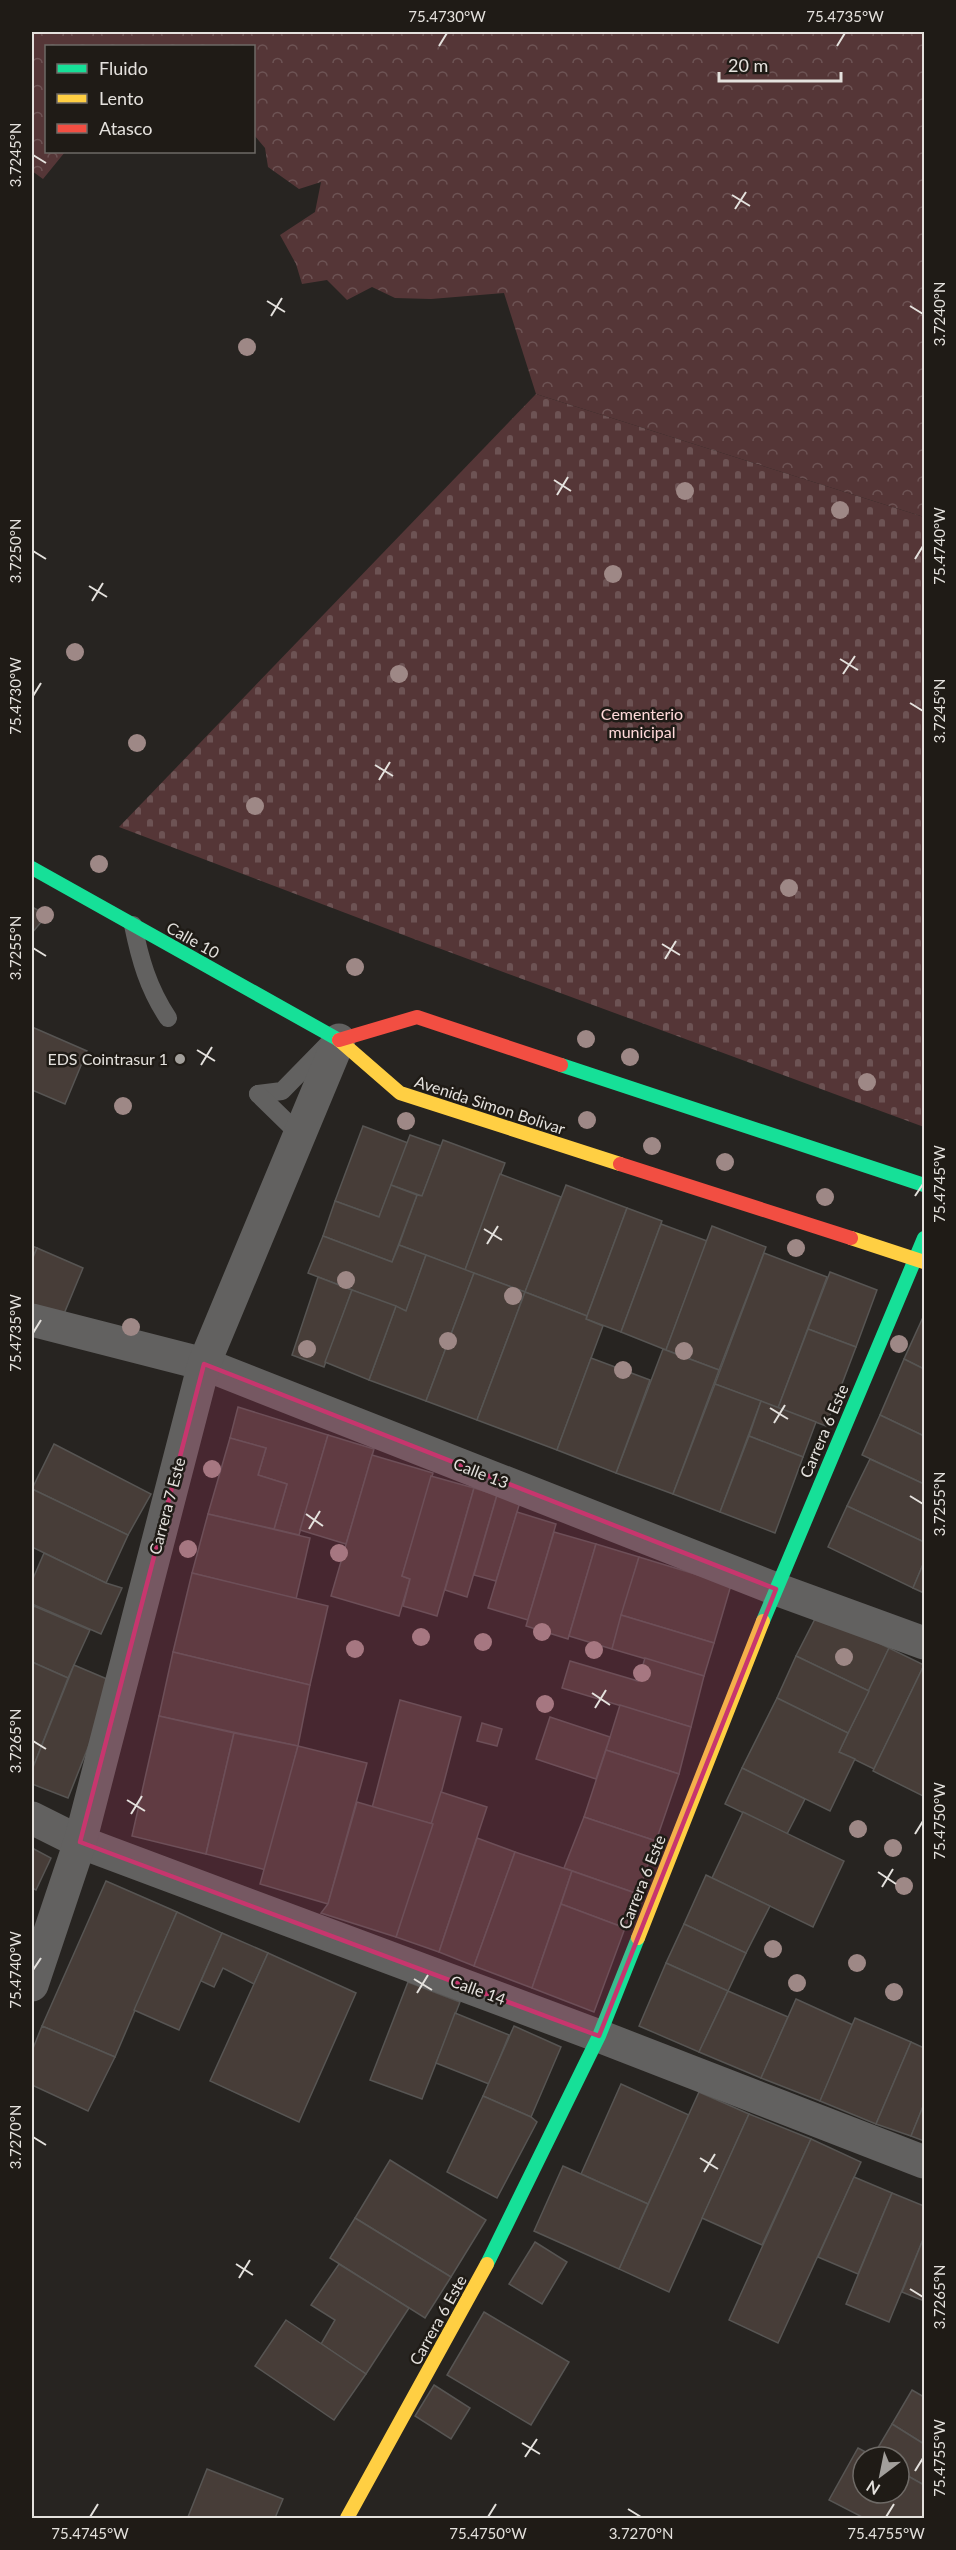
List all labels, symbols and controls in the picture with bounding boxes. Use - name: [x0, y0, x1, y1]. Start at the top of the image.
- text: 75.4730°W: [408, 7, 486, 25]
- text: 75.4735°W: [806, 7, 884, 25]
- legend: [45, 45, 255, 153]
- scale bar: [719, 45, 840, 83]
- text: 20 m: [728, 54, 768, 76]
- text: Fluido: [99, 57, 148, 79]
- text: Lento: [99, 87, 144, 109]
- text: Atasco: [99, 117, 152, 139]
- text: 3.7245°N: [6, 123, 24, 187]
- text: 3.7240°N: [930, 282, 948, 346]
- text: 75.4740°W: [930, 507, 948, 585]
- text: 3.7250°N: [6, 519, 24, 583]
- text: 75.4730°W: [6, 657, 24, 735]
- text: 3.7245°N: [930, 679, 948, 743]
- park label: Cementerio municipal: [601, 704, 683, 741]
- text: 3.7255°N: [6, 916, 24, 980]
- street label: Calle 10: [164, 917, 223, 962]
- place label: EDS Cointrasur 1: [47, 1049, 168, 1068]
- marker: EDS Cointrasur 1: [173, 1052, 187, 1066]
- street label: Avenida Simon Bolivar: [413, 1071, 568, 1138]
- text: 75.4745°W: [930, 1145, 948, 1223]
- text: 75.4735°W: [6, 1294, 24, 1372]
- street label: Carrera 6 Este: [795, 1381, 852, 1480]
- street label: Calle 13: [451, 1453, 511, 1492]
- street label: Carrera 7 Este: [144, 1455, 189, 1556]
- text: 3.7255°N: [930, 1472, 948, 1536]
- text: 3.7265°N: [6, 1709, 24, 1773]
- text: 75.4750°W: [930, 1782, 948, 1860]
- street label: Carrera 6 Este: [614, 1832, 669, 1932]
- text: 75.4740°W: [6, 1931, 24, 2009]
- street label: Calle 14: [448, 1971, 508, 2008]
- text: 3.7270°N: [6, 2105, 24, 2169]
- text: 3.7265°N: [930, 2265, 948, 2329]
- street label: Carrera 6 Este: [405, 2272, 470, 2368]
- text: 75.4755°W: [930, 2419, 948, 2497]
- north arrow: [851, 2445, 911, 2505]
- text: N: [863, 2477, 883, 2499]
- text: 75.4745°W: [51, 2524, 129, 2542]
- text: 75.4750°W: [449, 2524, 527, 2542]
- text: 3.7270°N: [609, 2524, 673, 2542]
- text: 75.4755°W: [847, 2524, 925, 2542]

